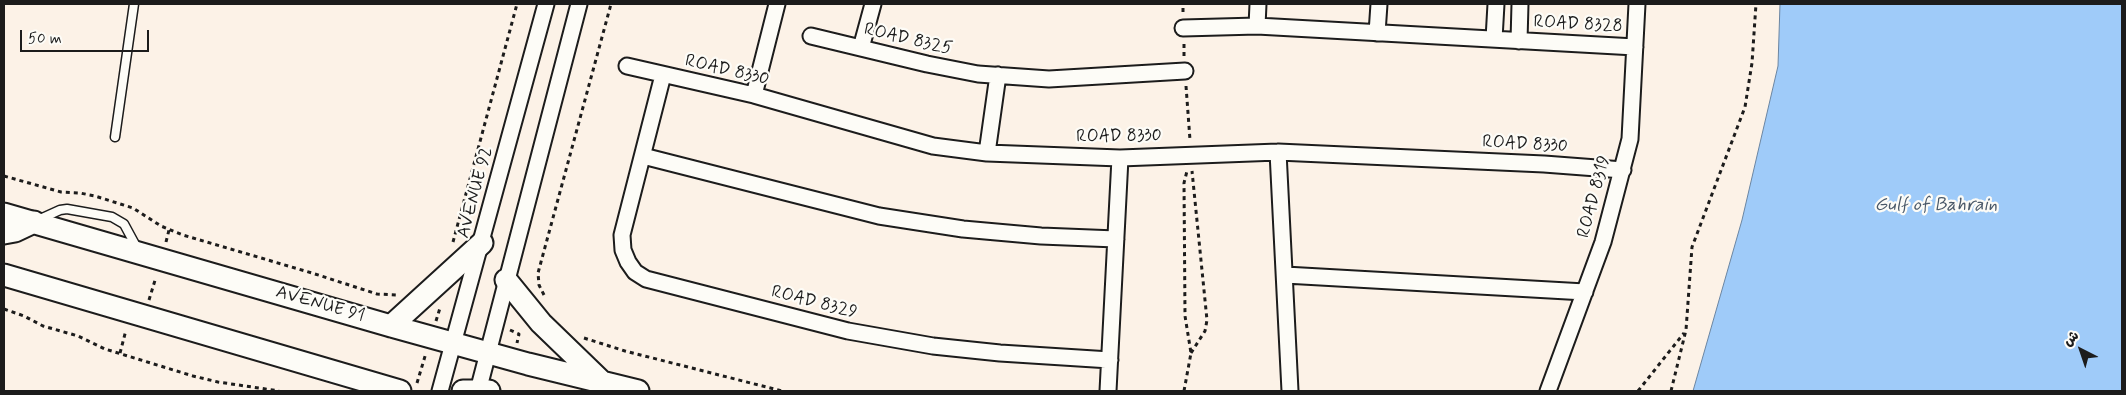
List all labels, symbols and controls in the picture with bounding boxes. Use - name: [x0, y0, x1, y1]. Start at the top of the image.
- street label: ROAD 8328: [1533, 12, 1623, 38]
- street label: ROAD 8325: [862, 19, 954, 61]
- scale bar: [22, 20, 151, 52]
- text: 50 m: [28, 29, 62, 49]
- street label: ROAD 8330: [683, 51, 771, 91]
- street label: ROAD 8330: [1076, 125, 1162, 149]
- street label: ROAD 8330: [1482, 132, 1568, 158]
- street label: AVENUE 92: [453, 145, 499, 241]
- street label: ROAD 8319: [1574, 154, 1616, 240]
- water label: Gulf of Bahrain: [1875, 195, 1997, 217]
- street label: AVENUE 91: [273, 282, 367, 328]
- street label: ROAD 8329: [769, 282, 859, 324]
- north arrow: [2056, 325, 2106, 375]
- text: ش: [2059, 327, 2083, 351]

